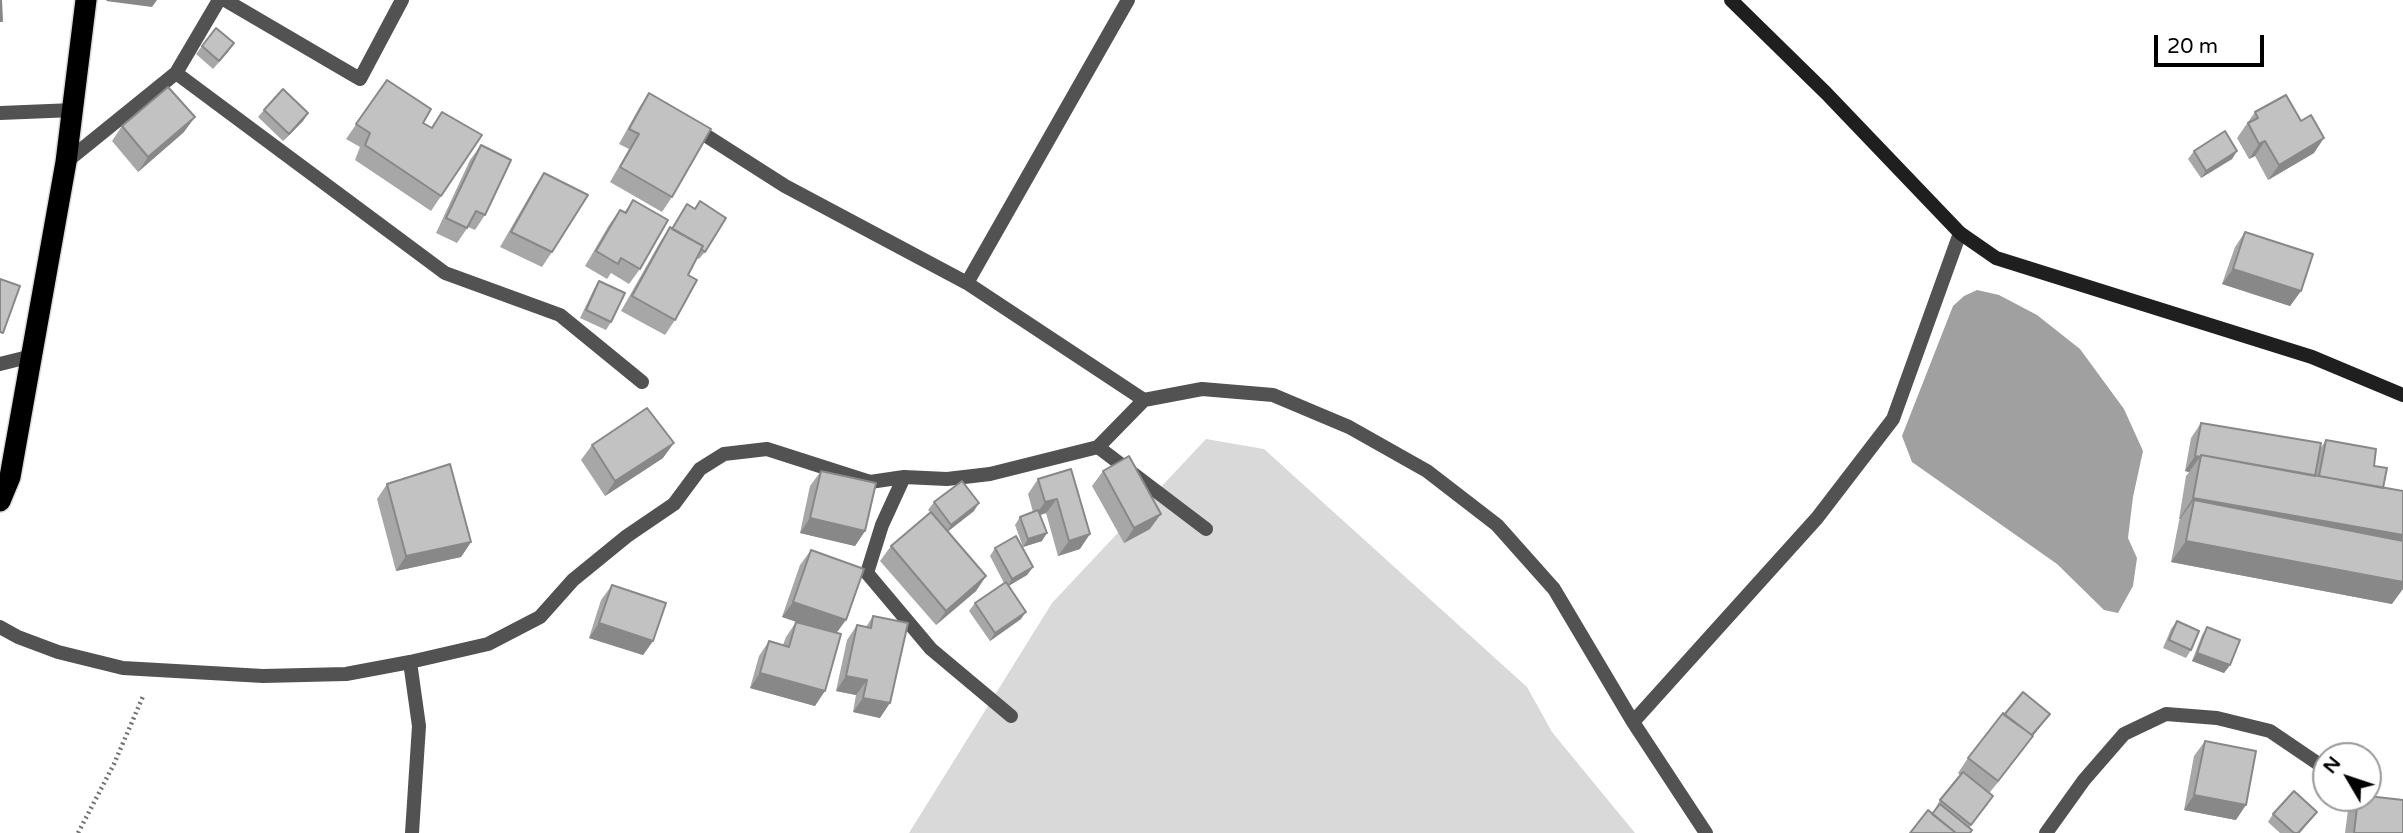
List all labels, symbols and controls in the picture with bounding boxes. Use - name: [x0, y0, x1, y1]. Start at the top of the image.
- scale bar: [2158, 21, 2268, 65]
- text: 20 m: [2167, 34, 2218, 59]
- north arrow: [2312, 742, 2382, 812]
- text: N: [2319, 752, 2346, 778]

